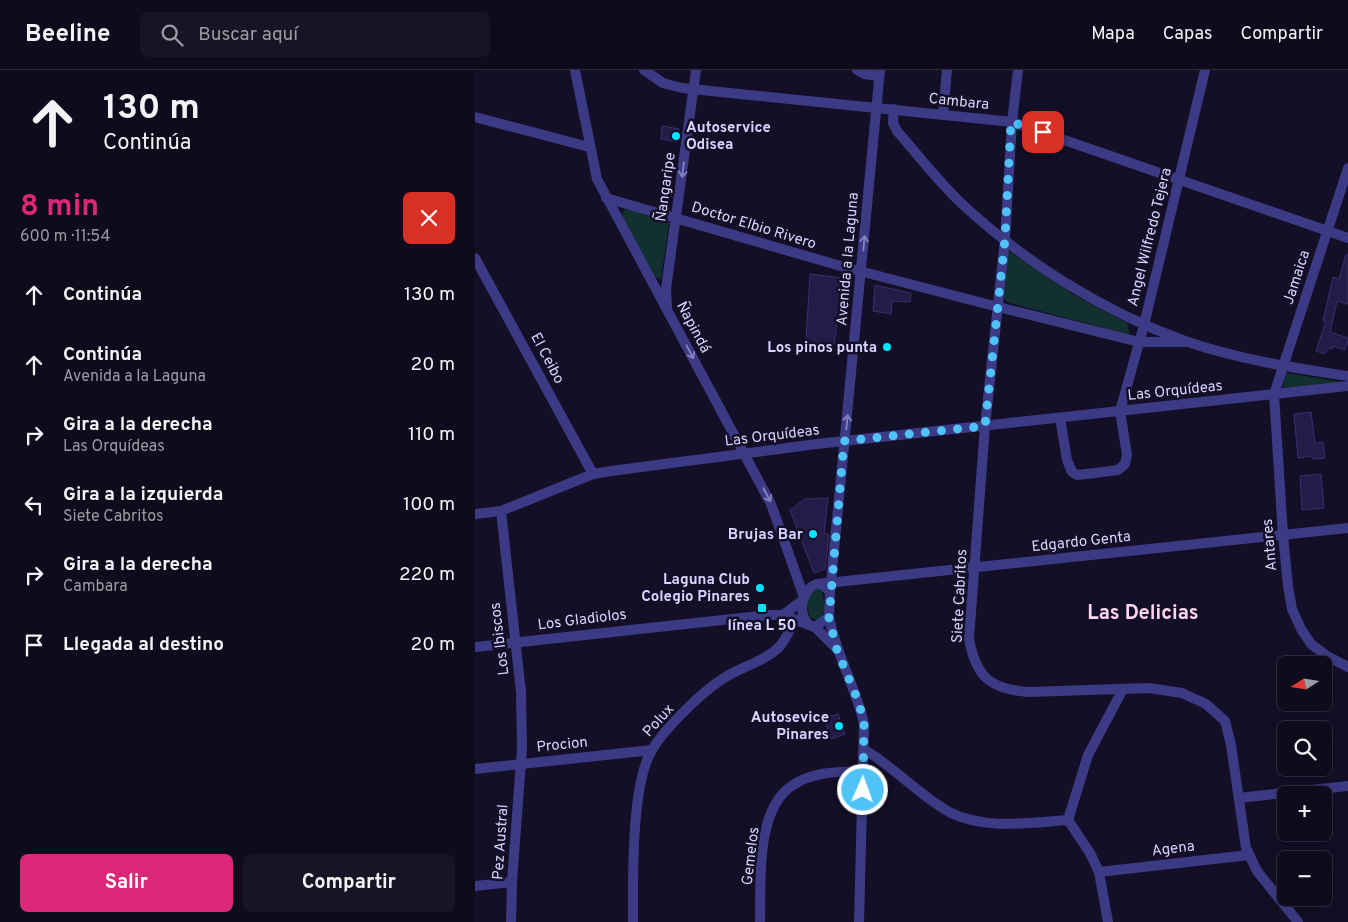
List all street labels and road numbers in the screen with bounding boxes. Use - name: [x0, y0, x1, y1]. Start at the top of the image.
- street label: Cambara: [928, 90, 990, 115]
- street label: Ñangaripe: [651, 151, 681, 223]
- street label: Angel Wilfredo Tejera: [1124, 166, 1177, 309]
- street label: Avenida a la Laguna: [833, 192, 864, 327]
- street label: Doctor Elbio Rivero: [689, 198, 818, 254]
- street label: Jamaica: [1280, 248, 1315, 307]
- street label: Ñapindá: [671, 298, 715, 357]
- street label: El Ceibo: [525, 330, 568, 388]
- street label: Las Orquídeas: [1127, 377, 1224, 406]
- street label: Las Orquídeas: [724, 421, 821, 452]
- street label: Antares: [1259, 518, 1282, 572]
- street label: Edgardo Genta: [1031, 528, 1132, 557]
- street label: Siete Cabritos: [949, 549, 972, 644]
- street label: Los Ibiscos: [487, 601, 514, 676]
- street label: Los Gladiolos: [537, 606, 628, 635]
- street label: Polux: [639, 700, 679, 742]
- street label: Procion: [536, 733, 589, 758]
- street label: Pez Austral: [489, 804, 514, 881]
- street label: Gemelos: [738, 826, 764, 886]
- street label: Agena: [1151, 837, 1196, 862]

